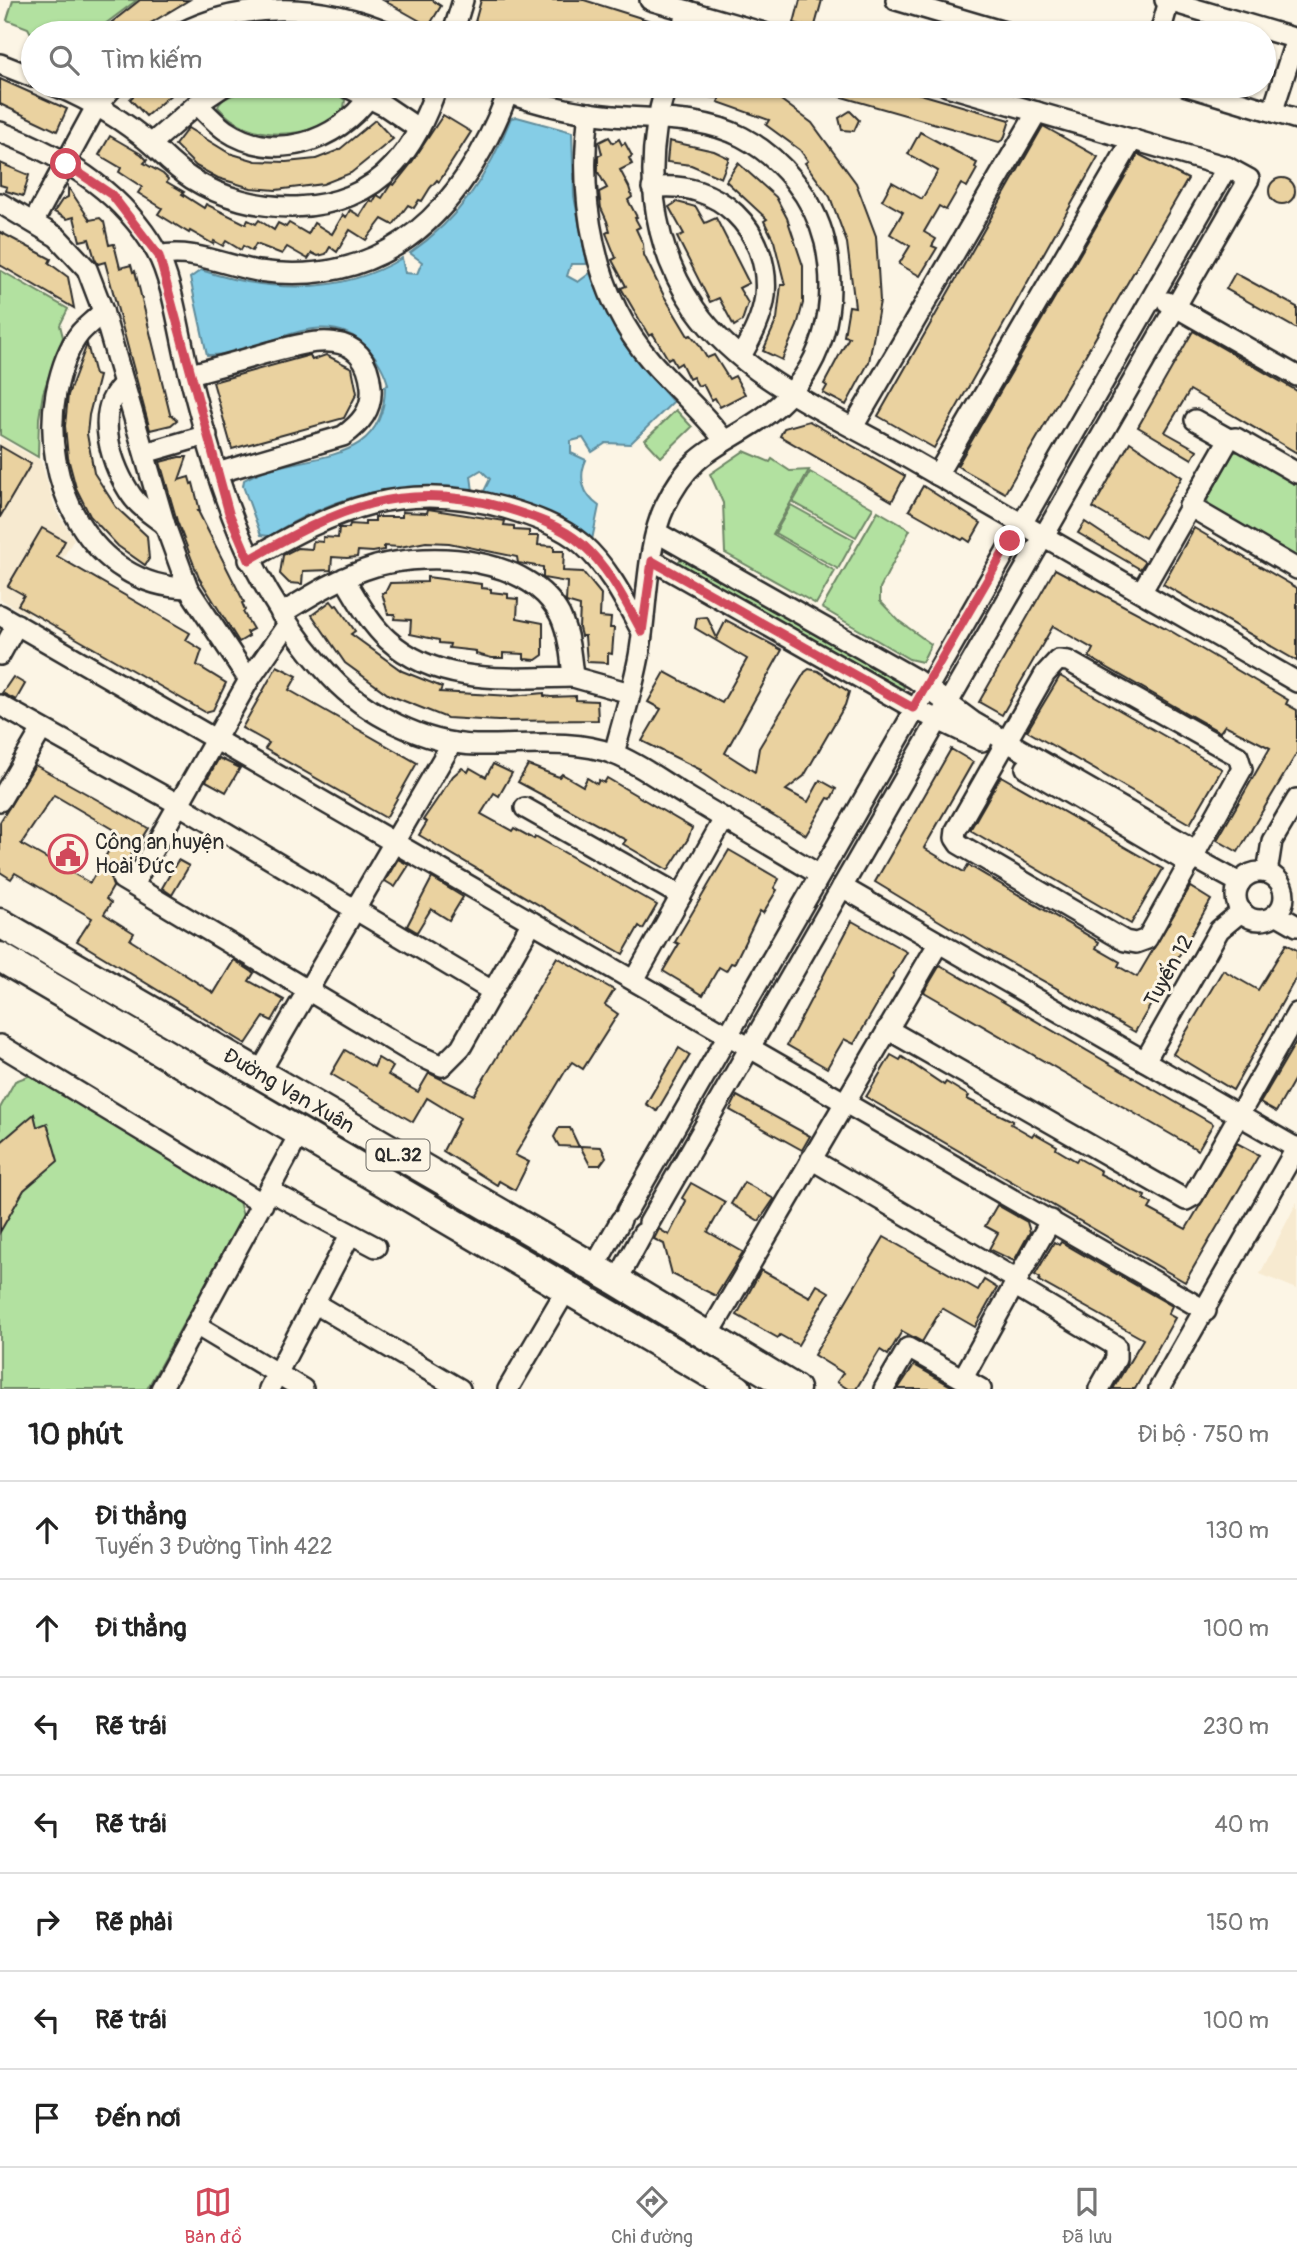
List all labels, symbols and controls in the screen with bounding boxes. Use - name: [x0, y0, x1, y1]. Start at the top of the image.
- search box: [21, 21, 1276, 98]
- icon: search: [45, 41, 83, 79]
- text: Tìm kiếm: [101, 44, 202, 76]
- route start: [50, 148, 81, 179]
- route end: [994, 525, 1025, 556]
- place label: Công an huyện Hoài Đức: [95, 829, 224, 880]
- public building icon: Công an huyện Hoài Đức: [47, 833, 89, 875]
- street label: Tuyến 12: [1138, 930, 1200, 1012]
- street label: Đường Vạn Xuân: [218, 1042, 360, 1139]
- road number: QL.32: [366, 1140, 430, 1170]
- text: 10 phút: [28, 1416, 123, 1453]
- text: Đi bộ · 750 m: [1137, 1420, 1269, 1449]
- text: Đi thẳng: [95, 1500, 187, 1532]
- icon: ahead: [28, 1511, 66, 1549]
- text: 130 m: [1206, 1516, 1269, 1545]
- text: Tuyến 3 Đường Tỉnh 422: [95, 1532, 333, 1561]
- icon: ahead: [28, 1609, 66, 1647]
- text: Đi thẳng: [95, 1612, 187, 1644]
- text: 100 m: [1203, 1614, 1269, 1643]
- icon: left: [28, 1707, 66, 1745]
- text: Rẽ trái: [95, 1710, 166, 1742]
- text: 230 m: [1203, 1712, 1269, 1741]
- icon: left: [28, 1805, 66, 1843]
- text: Rẽ trái: [95, 1808, 166, 1840]
- text: 40 m: [1215, 1810, 1269, 1839]
- icon: right: [28, 1903, 66, 1941]
- text: Rẽ phải: [95, 1906, 172, 1938]
- text: 150 m: [1206, 1908, 1269, 1937]
- icon: left: [28, 2001, 66, 2039]
- text: Rẽ trái: [95, 2004, 166, 2036]
- text: 100 m: [1203, 2006, 1269, 2035]
- icon: arrive: [28, 2099, 66, 2137]
- text: Đến nơi: [95, 2102, 180, 2134]
- tab: Bản đồ: [185, 2183, 242, 2249]
- tab: Chỉ đường: [611, 2183, 693, 2249]
- tab: Đã lưu: [1062, 2183, 1112, 2249]

